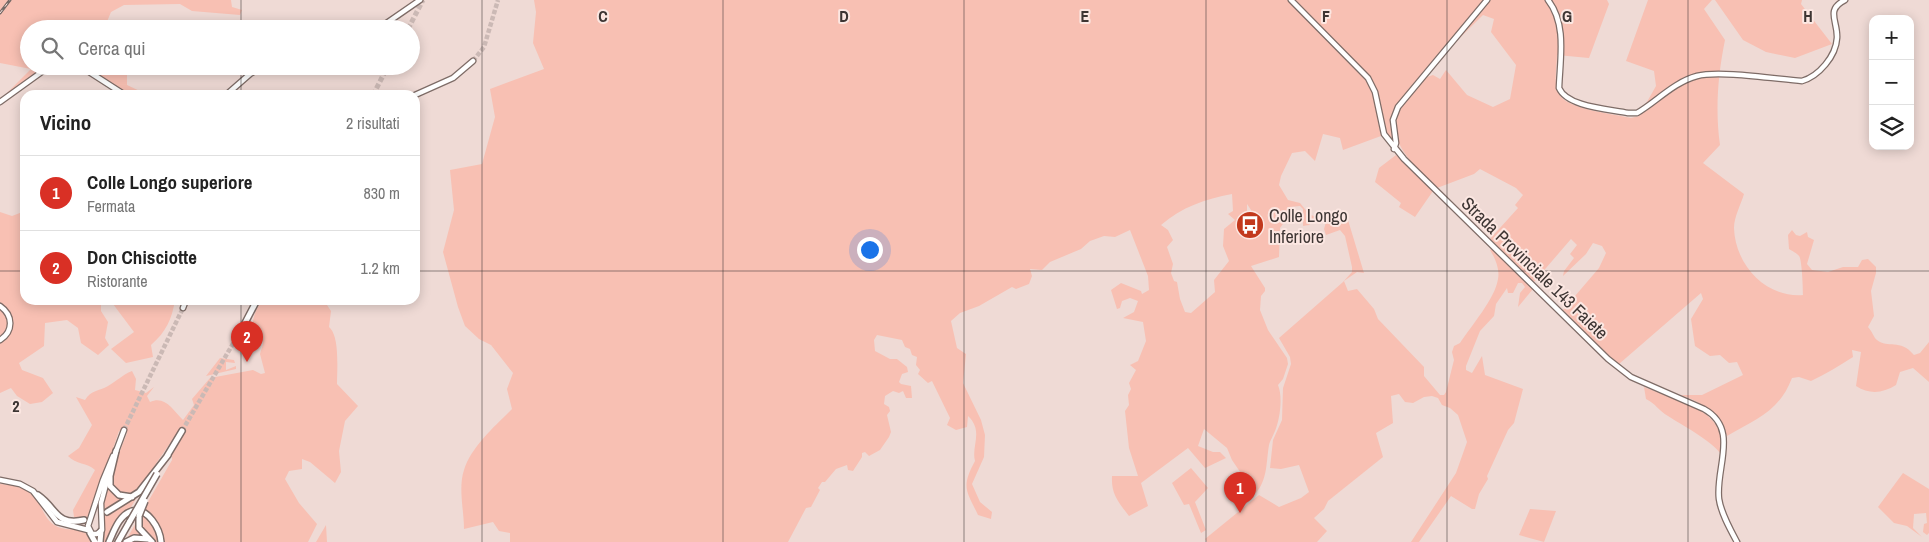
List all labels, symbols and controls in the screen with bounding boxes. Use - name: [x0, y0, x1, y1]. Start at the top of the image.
- text: C: [598, 5, 608, 27]
- text: D: [839, 5, 849, 27]
- text: E: [1081, 5, 1090, 27]
- text: F: [1322, 5, 1330, 27]
- text: G: [1562, 5, 1572, 27]
- text: H: [1803, 5, 1813, 27]
- map controls: [1869, 15, 1914, 150]
- button: +: [1869, 15, 1914, 60]
- search box: [20, 20, 420, 75]
- icon: search: [38, 34, 66, 62]
- text: Cerca qui: [78, 35, 146, 61]
- button: −: [1869, 60, 1914, 105]
- button: layers: [1869, 105, 1914, 150]
- text: Vicino: [40, 108, 91, 137]
- text: 2 risultati: [346, 112, 400, 134]
- text: Colle Longo superiore: [87, 169, 252, 195]
- text: 1: [52, 182, 60, 204]
- text: 830 m: [364, 182, 400, 204]
- street label: Strada Provinciale 143 Faiete: [1456, 191, 1614, 345]
- text: Fermata: [87, 195, 135, 217]
- place label: Colle Longo Inferiore: [1269, 203, 1348, 249]
- bus stop icon: Colle Longo Inferiore: [1235, 210, 1265, 240]
- your location: [857, 237, 883, 263]
- text: Don Chisciotte: [87, 244, 197, 270]
- text: 2: [52, 257, 60, 279]
- text: 1.2 km: [361, 257, 400, 279]
- text: Ristorante: [87, 270, 148, 292]
- pin: 2: [231, 321, 263, 362]
- text: 2: [12, 395, 20, 417]
- pin: 1: [1224, 472, 1256, 513]

